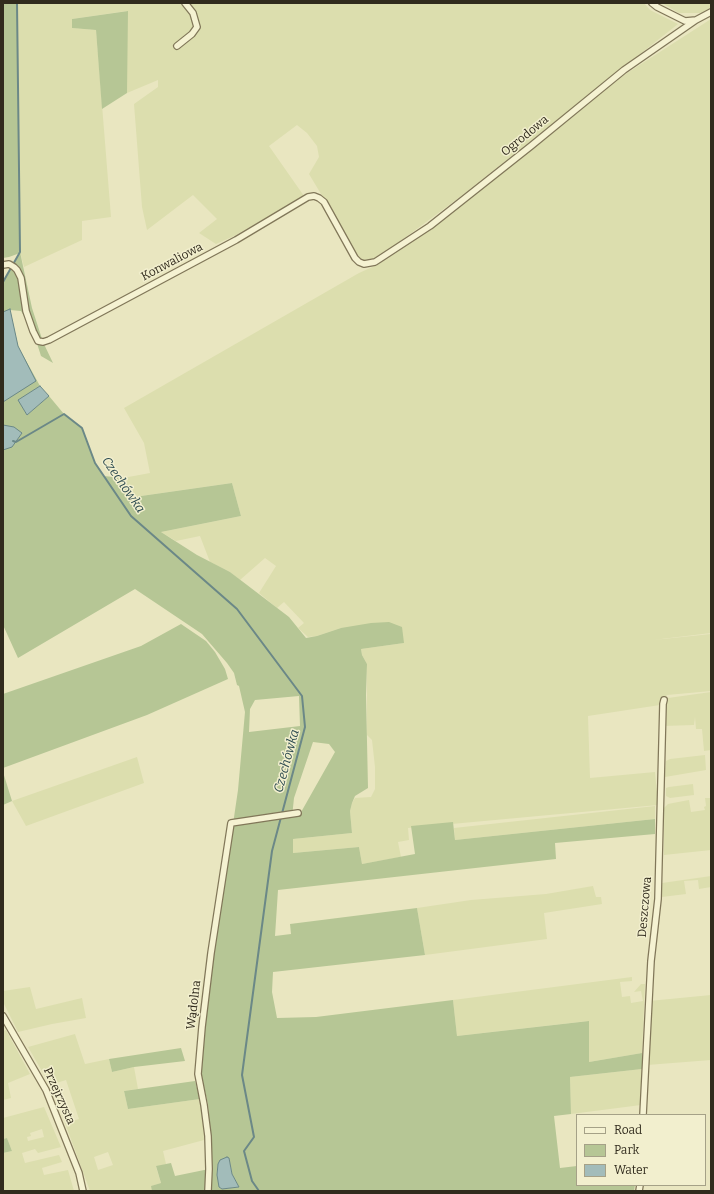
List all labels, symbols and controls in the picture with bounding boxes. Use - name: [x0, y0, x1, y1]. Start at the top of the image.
- street label: Ogrodowa: [498, 112, 552, 160]
- street label: Konwaliowa: [139, 240, 205, 284]
- water label: Czechówka: [98, 454, 148, 516]
- water label: Czechówka: [271, 728, 303, 794]
- street label: Deszczowa: [635, 876, 655, 938]
- street label: Wądolna: [184, 980, 204, 1030]
- street label: Przejrzysta: [40, 1065, 78, 1127]
- legend: [576, 1114, 706, 1186]
- text: Road: [614, 1123, 642, 1137]
- text: Park: [614, 1143, 639, 1157]
- text: Water: [614, 1163, 648, 1177]

